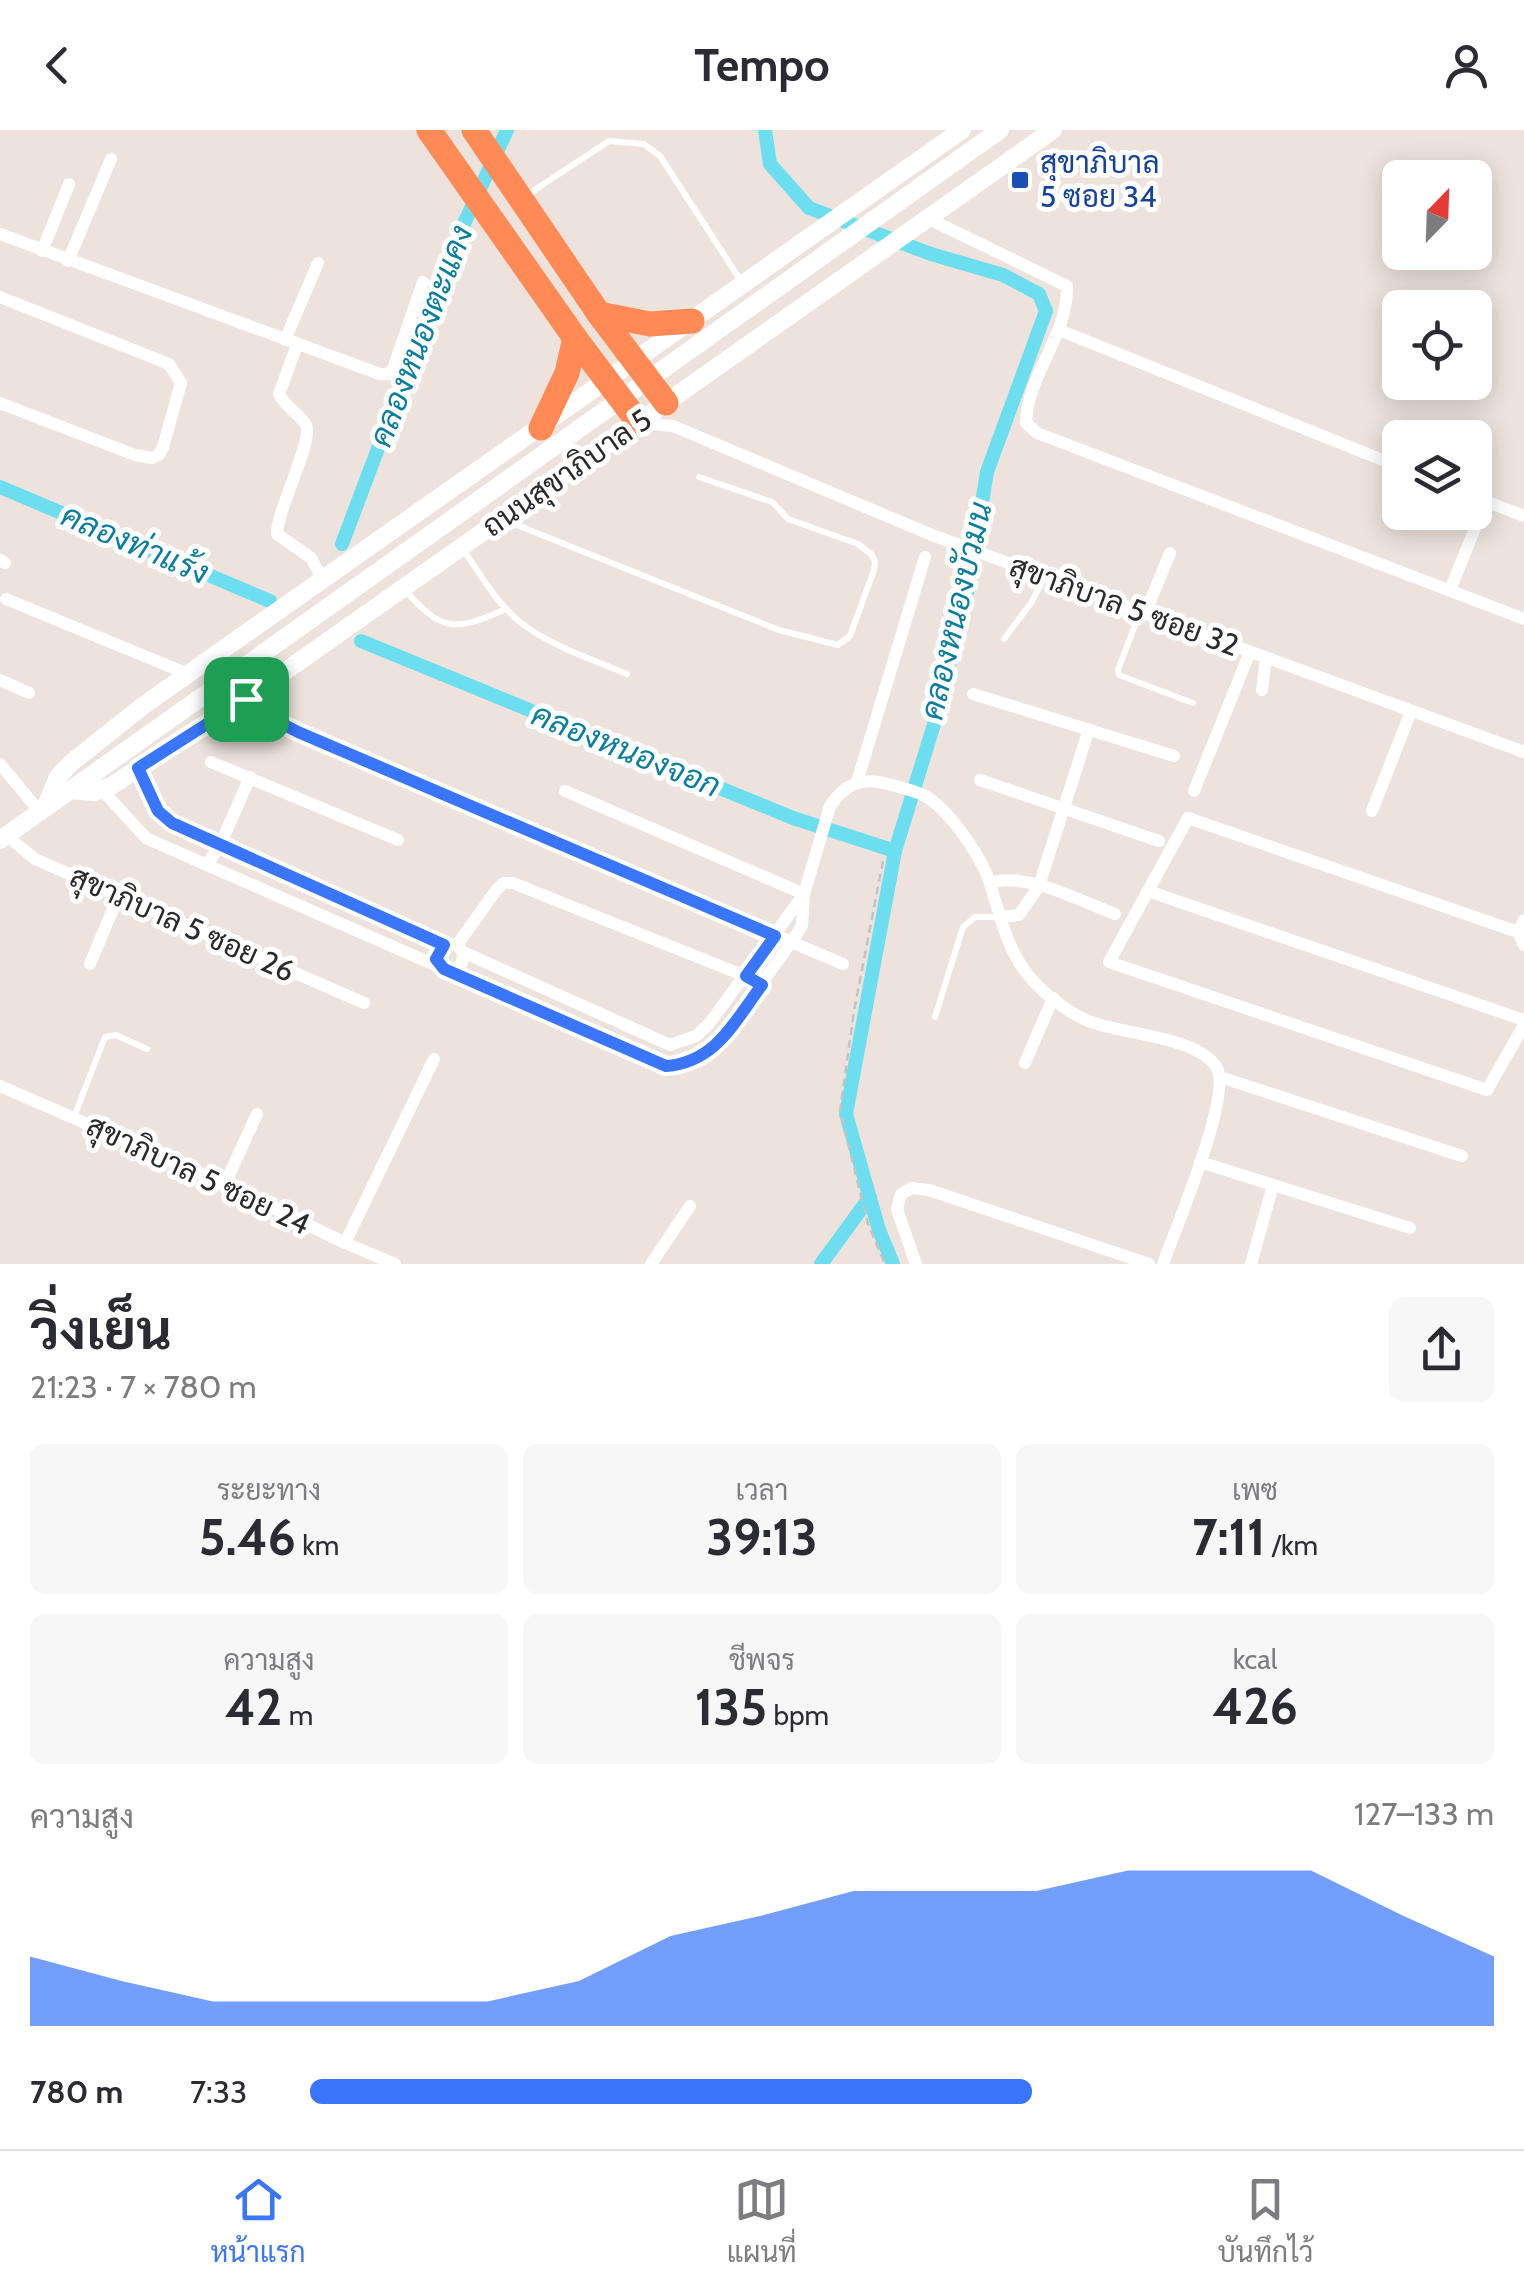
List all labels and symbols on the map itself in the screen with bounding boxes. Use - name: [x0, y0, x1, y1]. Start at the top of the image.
- place label: สุขาภิบาล 5 ซอย 34: [1040, 144, 1160, 215]
- north arrow: [1382, 160, 1492, 270]
- marker: สุขาภิบาล 5 ซอย 34: [1009, 169, 1031, 191]
- water label: คลองหนองตะแคง: [360, 220, 481, 452]
- street label: ถนนสุขาภิบาล 5: [475, 401, 660, 547]
- water label: คลองท่าแร้ง: [56, 494, 215, 592]
- water label: คลองหนองบัวมน: [912, 498, 1000, 724]
- street label: สุขาภิบาล 5 ซอย 32: [1003, 547, 1244, 667]
- pin: [204, 657, 289, 742]
- water label: คลองหนองจอก: [526, 694, 726, 805]
- street label: สุขาภิบาล 5 ซอย 26: [63, 857, 300, 992]
- street label: สุขาภิบาล 5 ซอย 24: [79, 1107, 316, 1245]

